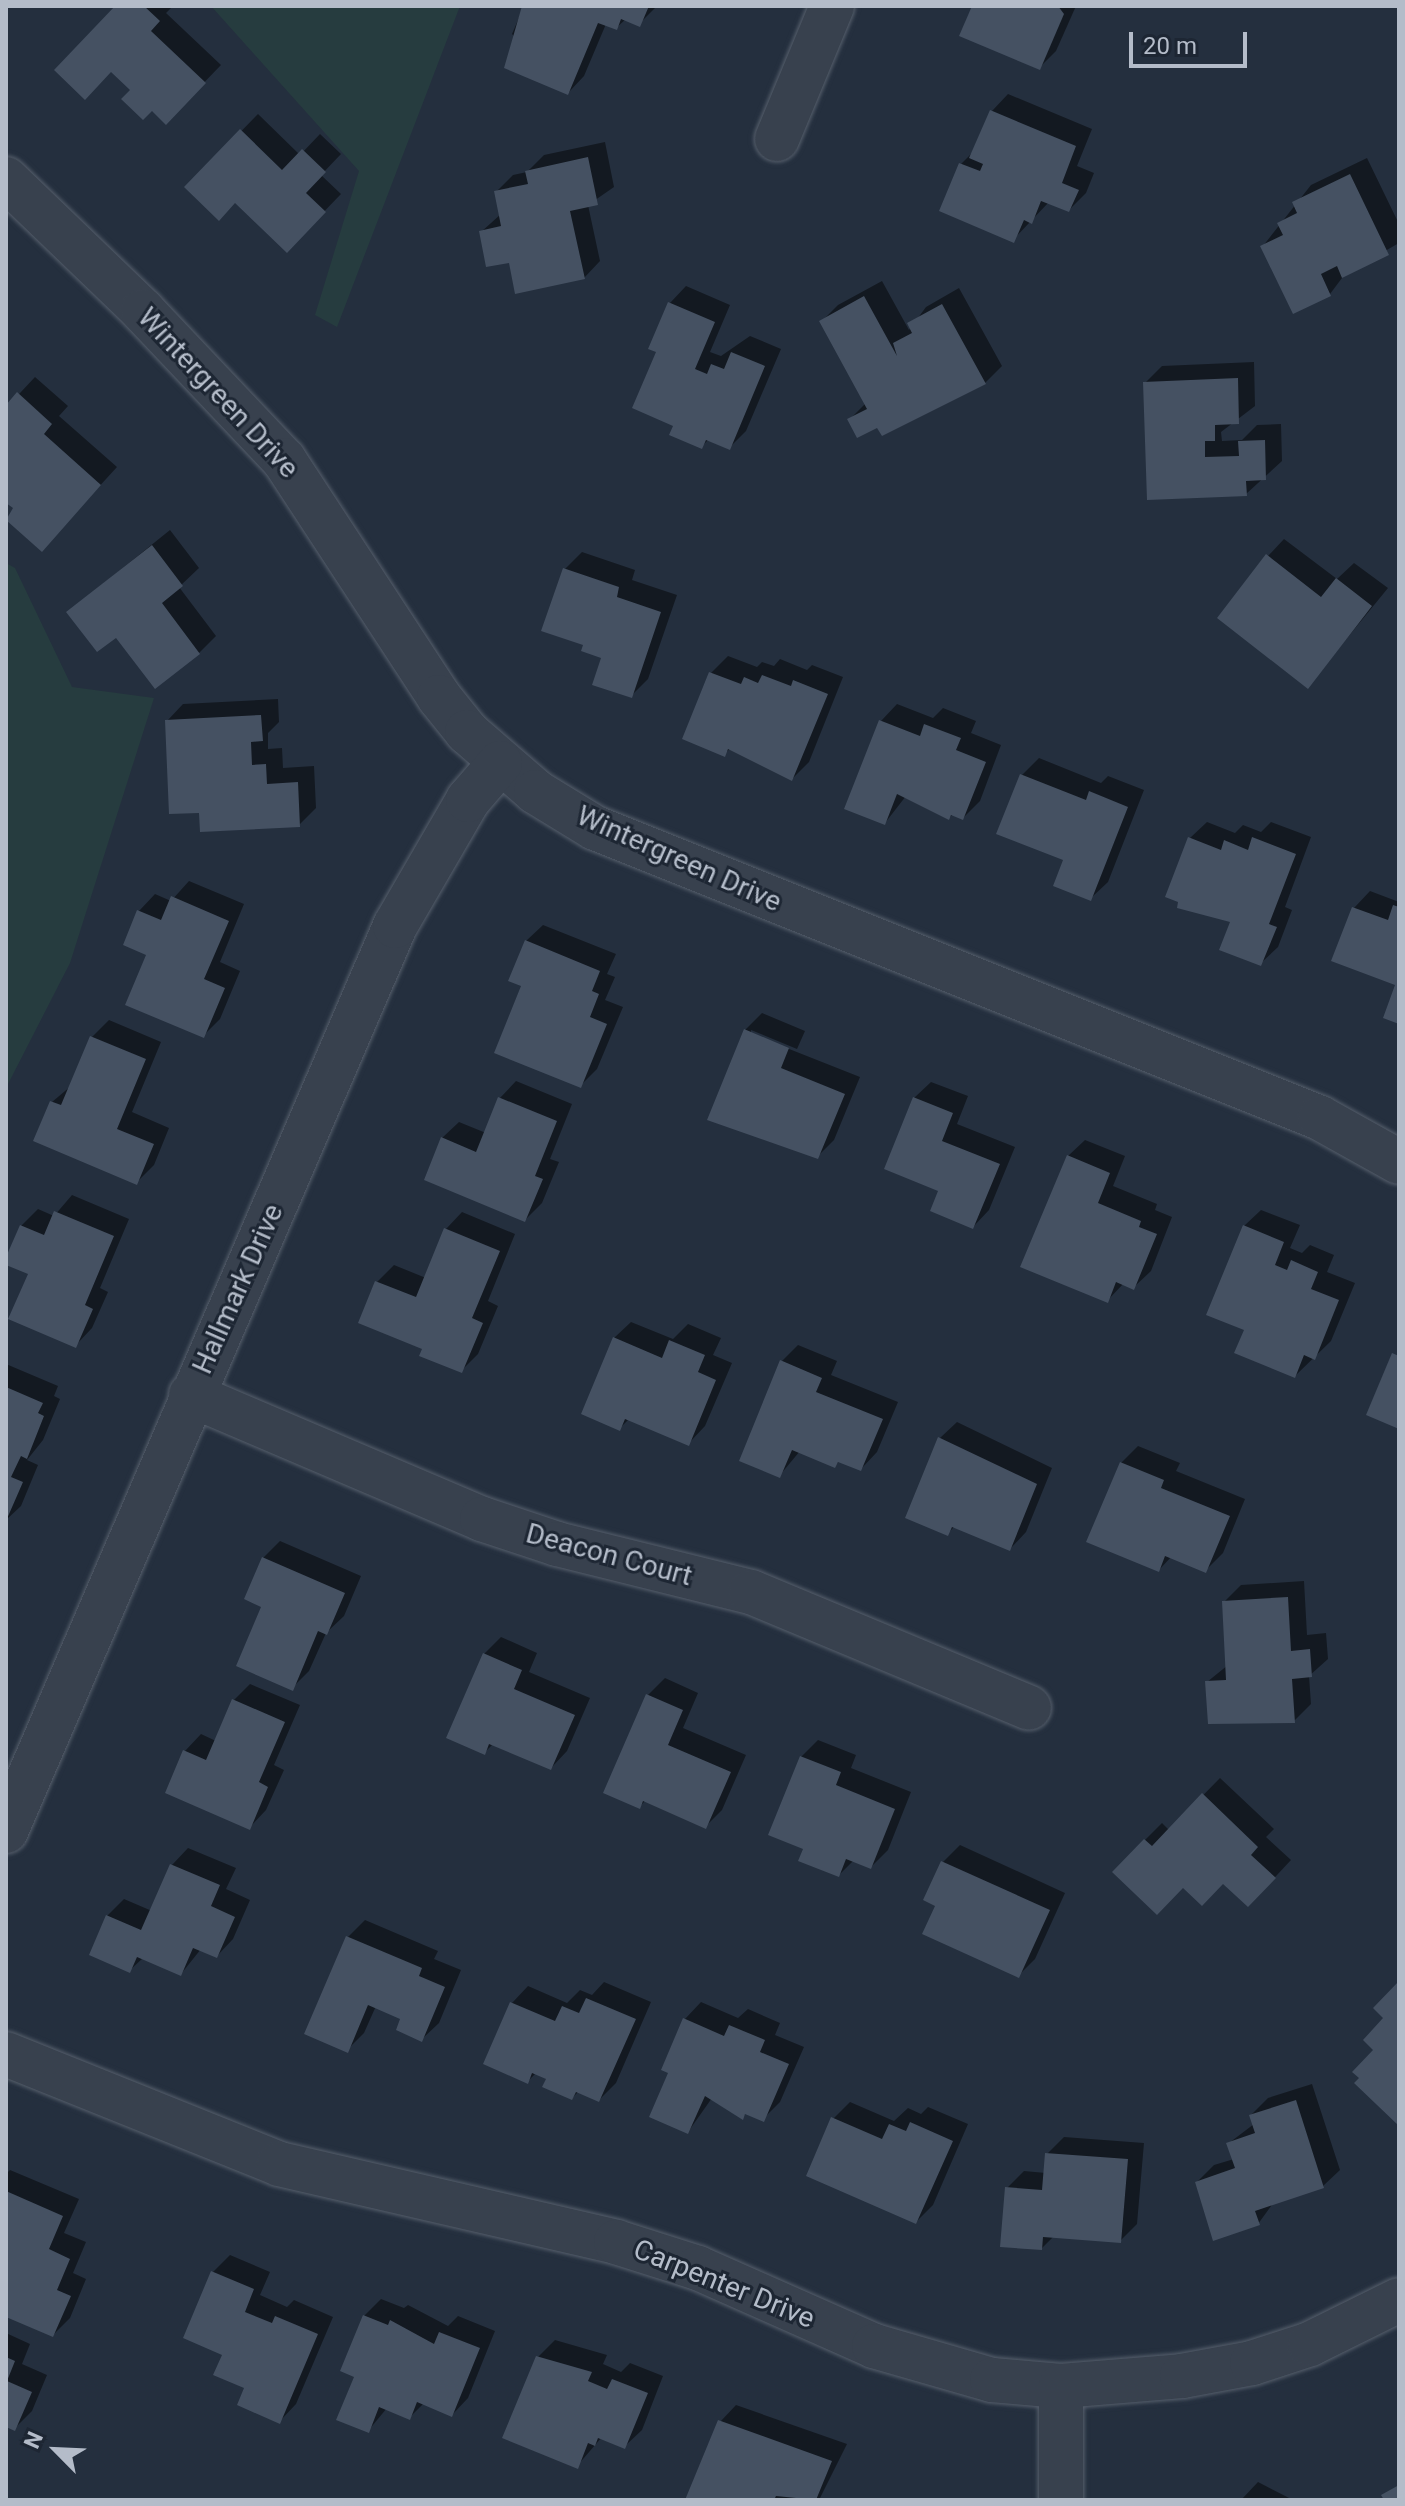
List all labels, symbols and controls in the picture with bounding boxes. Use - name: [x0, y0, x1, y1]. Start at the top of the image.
- scale bar: [1133, 16, 1251, 66]
- text: 20 m: [1143, 32, 1197, 60]
- street label: Wintergreen Drive: [131, 301, 305, 485]
- street label: Wintergreen Drive: [572, 799, 786, 919]
- street label: Hallmark Drive: [186, 1199, 290, 1379]
- street label: Deacon Court: [522, 1517, 696, 1593]
- street label: Carpenter Drive: [629, 2232, 819, 2336]
- north arrow: [16, 2410, 96, 2490]
- text: N: [19, 2428, 48, 2452]

